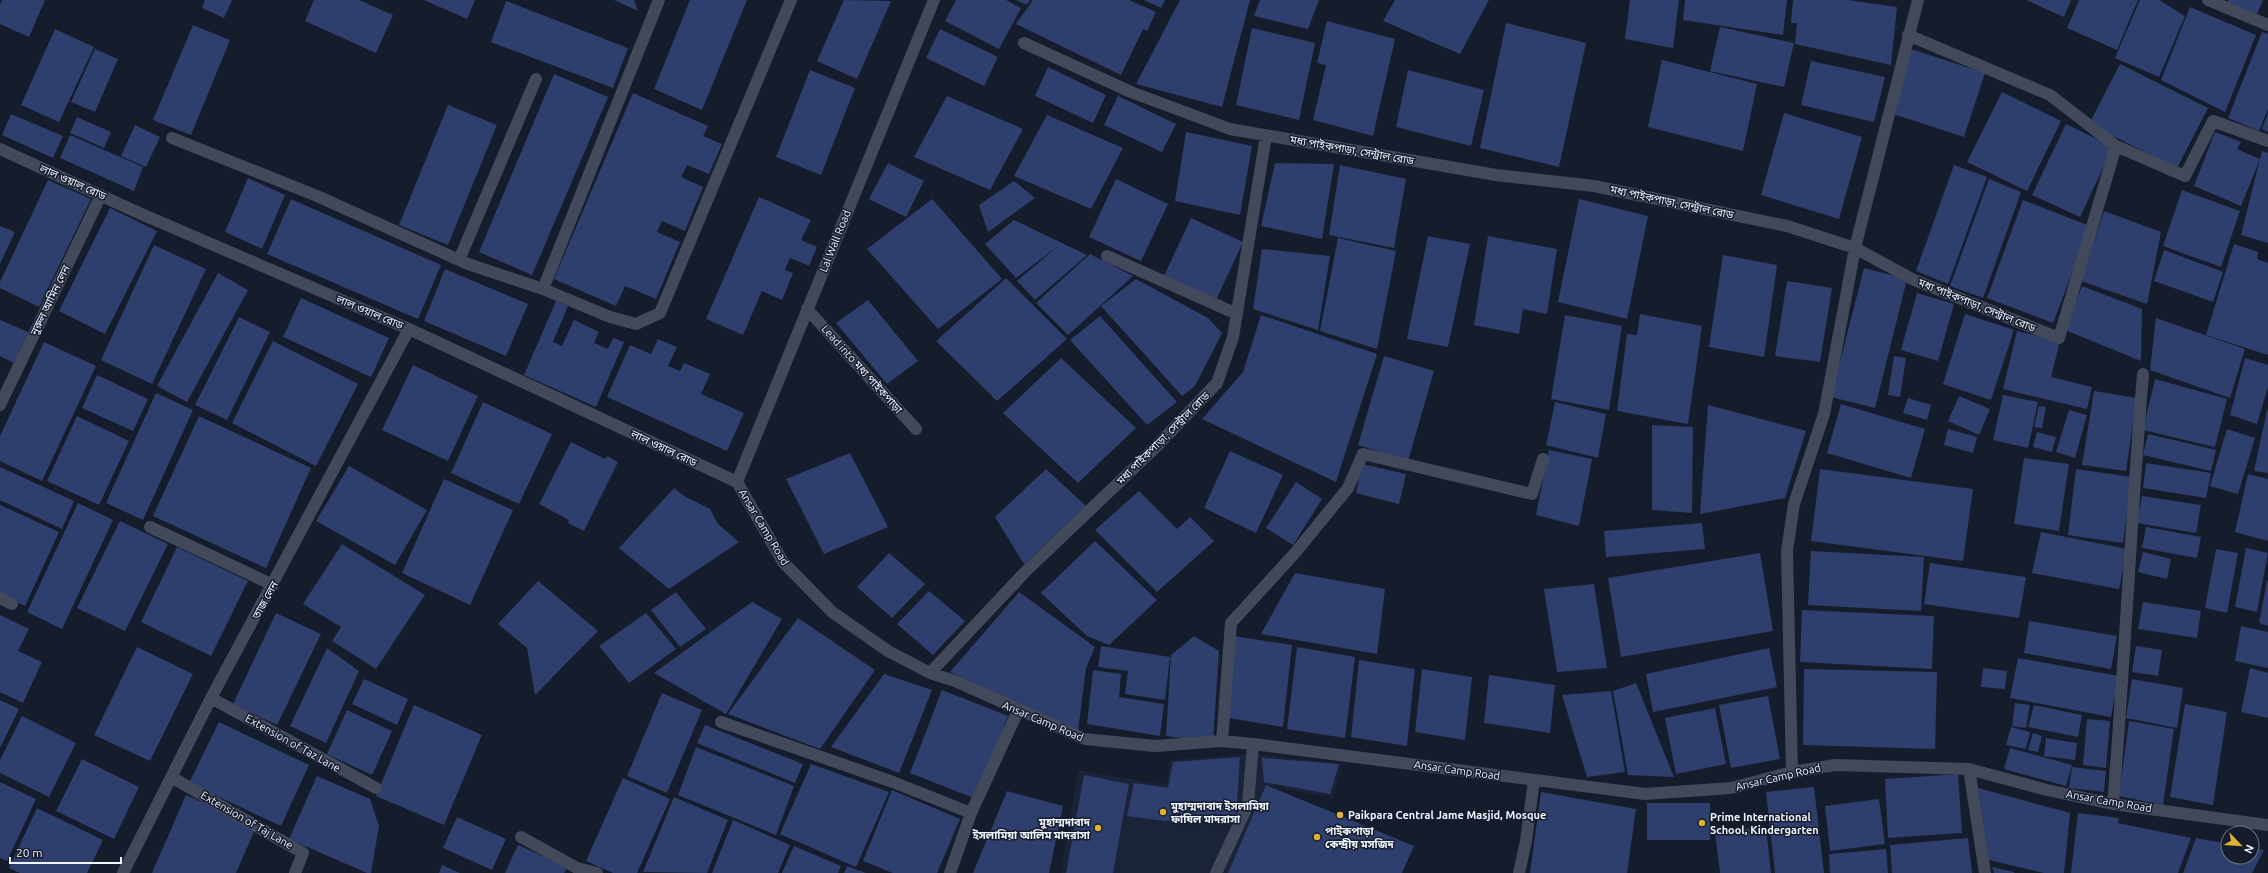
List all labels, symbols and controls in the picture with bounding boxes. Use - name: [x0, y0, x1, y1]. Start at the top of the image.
- street label: মধ্য পাইকপাড়া, সেন্ট্রাল রোড: [1288, 133, 1415, 167]
- street label: লাল ওয়াল রোড: [37, 162, 108, 202]
- street label: মধ্য পাইকপাড়া, সেন্ট্রাল রোড: [1608, 183, 1735, 221]
- street label: Lal Wall Road: [817, 208, 853, 274]
- street label: নুরুল আমিন লেন: [27, 263, 73, 338]
- street label: মধ্য পাইকপাড়া, সেন্ট্রাল রোড: [1916, 276, 2038, 334]
- street label: লাল ওয়াল রোড: [334, 292, 405, 332]
- street label: Lead into মধ্য পাইকপাড়া: [819, 322, 905, 416]
- street label: মধ্য পাইকপাড়া, সেন্ট্রাল রোড: [1114, 389, 1212, 487]
- street label: লাল ওয়াল রোড: [628, 427, 699, 469]
- street label: Ansar Camp Road: [737, 487, 791, 567]
- street label: তাজ লেন: [249, 579, 280, 622]
- street label: Ansar Camp Road: [1001, 699, 1085, 743]
- street label: Extension of Taz Lane: [243, 712, 343, 774]
- street label: Ansar Camp Road: [1413, 758, 1501, 782]
- street label: Ansar Camp Road: [1734, 761, 1822, 793]
- street label: Ansar Camp Road: [2065, 788, 2153, 814]
- street label: Extension of Taj Lane: [199, 789, 295, 851]
- place label: মুহাম্মদাবাদ ইসলামিয়া ফাযিল মাদরাসা: [1170, 800, 1270, 825]
- marker: মুহাম্মদাবাদ ইসলামিয়া ফাযিল মাদরাসা: [1158, 807, 1168, 817]
- place label: Paikpara Central Jame Masjid, Mosque: [1348, 809, 1546, 821]
- marker: Paikpara Central Jame Masjid, Mosque: [1335, 810, 1345, 820]
- place label: Prime International School, Kindergarten: [1710, 811, 1819, 836]
- place label: মুহাম্মদাবাদ ইসলামিয়া আলিম মাদরাসা: [972, 816, 1091, 841]
- marker: Prime International School, Kindergarten: [1697, 818, 1707, 828]
- marker: মুহাম্মদাবাদ ইসলামিয়া আলিম মাদরাসা: [1093, 823, 1103, 833]
- place label: পাইকপাড়া কেন্দ্রীয় মসজিদ: [1325, 825, 1395, 850]
- north arrow: [2220, 825, 2260, 865]
- marker: পাইকপাড়া কেন্দ্রীয় মসজিদ: [1312, 832, 1322, 842]
- scale bar: [10, 839, 121, 865]
- text: N: [2242, 843, 2256, 855]
- text: 20 m: [16, 846, 43, 859]

